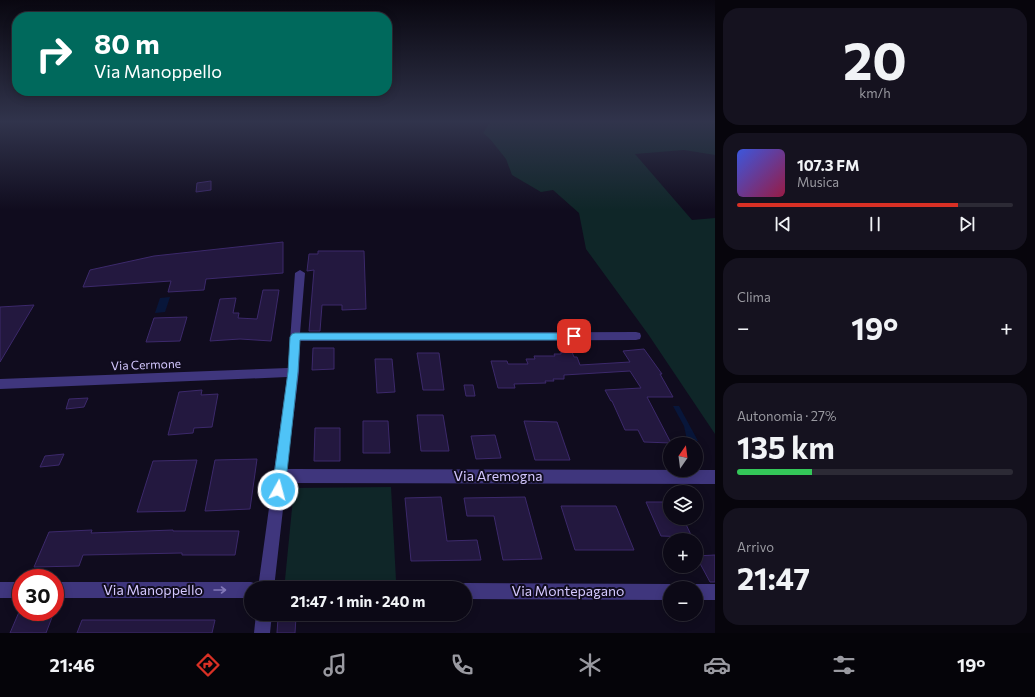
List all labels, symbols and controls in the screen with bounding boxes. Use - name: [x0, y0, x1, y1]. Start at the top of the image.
- text: 80 m: [94, 26, 160, 60]
- text: 20: [843, 27, 907, 91]
- icon: right: [28, 28, 80, 80]
- text: Via Manoppello: [94, 60, 222, 82]
- text: km/h: [859, 85, 891, 101]
- text: 107.3 FM: [797, 156, 859, 174]
- text: Musica: [797, 174, 839, 190]
- icon: previous: [772, 213, 794, 235]
- icon: pause: [864, 213, 886, 235]
- icon: next: [956, 213, 978, 235]
- text: Clima: [737, 289, 771, 305]
- text: 19°: [851, 309, 898, 346]
- text: −: [737, 314, 750, 341]
- text: +: [1000, 314, 1013, 341]
- pin: [557, 319, 591, 353]
- icon: arrive: [563, 325, 585, 347]
- street label: Via Cermone: [111, 356, 181, 372]
- text: Autonomia · 27%: [737, 408, 836, 424]
- text: 135 km: [737, 428, 835, 465]
- north arrow: [663, 437, 703, 477]
- map controls: [663, 437, 703, 621]
- street label: Via Aremogna: [453, 467, 543, 484]
- position arrow: [257, 469, 299, 511]
- button: layers: [663, 485, 703, 525]
- button: +: [663, 533, 703, 573]
- text: Arrivo: [737, 539, 774, 555]
- text: 21:47: [737, 559, 810, 596]
- speed limit sign: 30: [12, 569, 64, 621]
- street label: Via Manoppello: [103, 581, 203, 598]
- button: −: [663, 581, 703, 621]
- street label: Via Montepagano: [512, 582, 624, 599]
- one-way arrow: [213, 586, 226, 594]
- text: 21:47 · 1 min · 240 m: [291, 592, 425, 610]
- icon: directions: [194, 651, 222, 679]
- icon: music: [321, 651, 349, 679]
- icon: phone: [448, 651, 476, 679]
- icon: climate: [576, 651, 604, 679]
- icon: car: [703, 651, 731, 679]
- icon: filters: [830, 651, 858, 679]
- text: 21:46: [50, 654, 95, 676]
- text: 19°: [957, 654, 985, 676]

